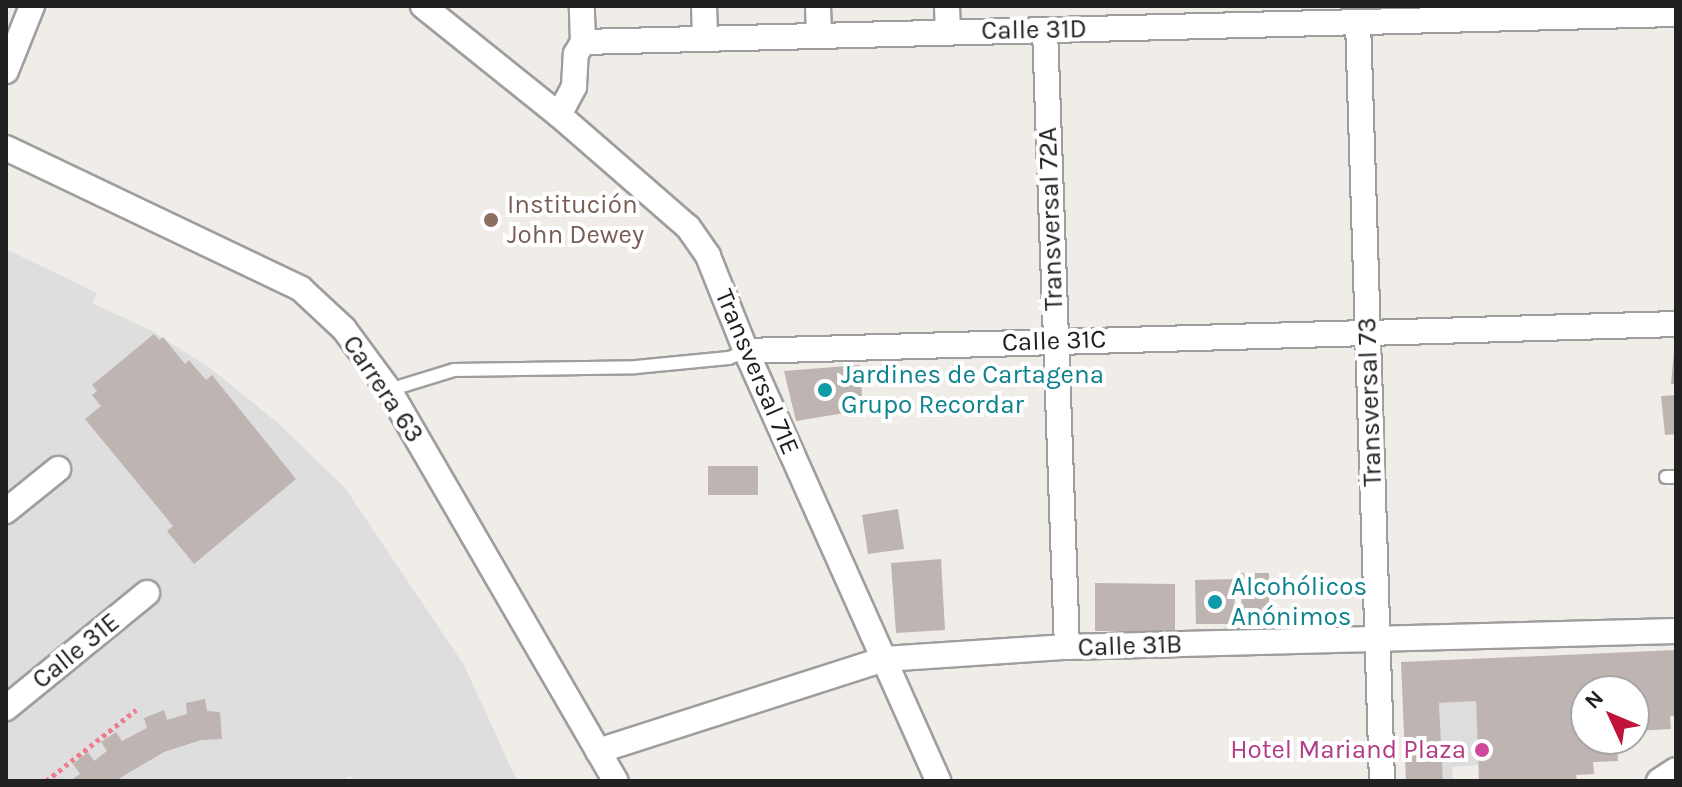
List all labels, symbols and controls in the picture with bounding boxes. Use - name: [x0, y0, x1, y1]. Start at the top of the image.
- street label: Calle 31D: [981, 13, 1087, 47]
- street label: Transversal 72A: [1032, 127, 1070, 311]
- place label: Institución John Dewey: [507, 189, 644, 250]
- marker: Institución John Dewey: [482, 211, 500, 229]
- street label: Transversal 71E: [708, 285, 806, 459]
- street label: Transversal 73: [1351, 317, 1389, 487]
- street label: Calle 31C: [1001, 324, 1107, 358]
- street label: Carrera 63: [336, 329, 430, 449]
- place label: Jardines de Cartagena Grupo Recordar: [841, 359, 1104, 420]
- marker: Jardines de Cartagena Grupo Recordar: [816, 381, 834, 399]
- place label: Alcohólicos Anónimos: [1231, 571, 1367, 632]
- marker: Alcohólicos Anónimos: [1206, 593, 1224, 611]
- street label: Calle 31E: [26, 606, 126, 696]
- street label: Calle 31B: [1077, 629, 1183, 663]
- north arrow: [1570, 675, 1650, 755]
- text: N: [1579, 685, 1609, 714]
- place label: Hotel Mariand Plaza: [1230, 734, 1466, 766]
- marker: Hotel Mariand Plaza: [1473, 741, 1491, 759]

